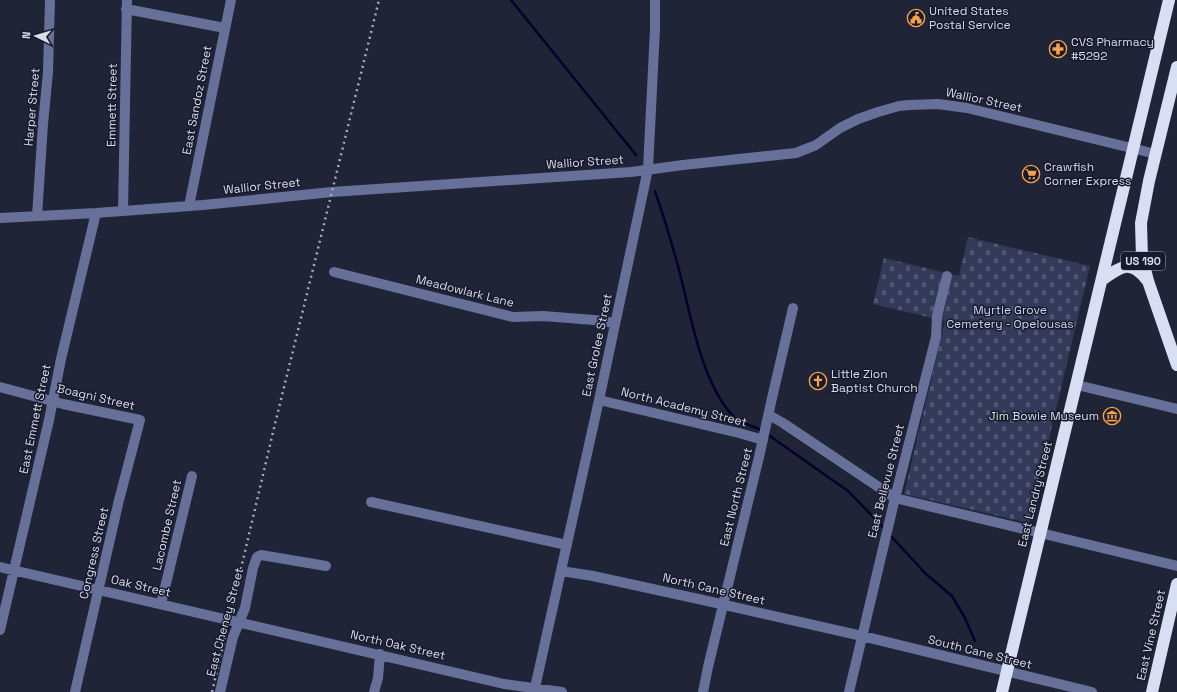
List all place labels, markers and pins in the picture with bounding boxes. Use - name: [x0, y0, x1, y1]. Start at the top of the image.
- place label: United States Postal Service: [929, 3, 1011, 33]
- public building icon: United States Postal Service: [906, 8, 926, 28]
- place label: CVS Pharmacy #5292: [1071, 34, 1154, 64]
- pharmacy icon: CVS Pharmacy #5292: [1048, 39, 1068, 59]
- place label: Crawfish Corner Express: [1044, 159, 1131, 189]
- supermarket icon: Crawfish Corner Express: [1021, 164, 1041, 184]
- place label: Little Zion Baptist Church: [831, 366, 918, 396]
- church icon: Little Zion Baptist Church: [808, 371, 828, 391]
- museum icon: Jim Bowie Museum: [1102, 406, 1122, 426]
- place label: Jim Bowie Museum: [989, 408, 1099, 424]

